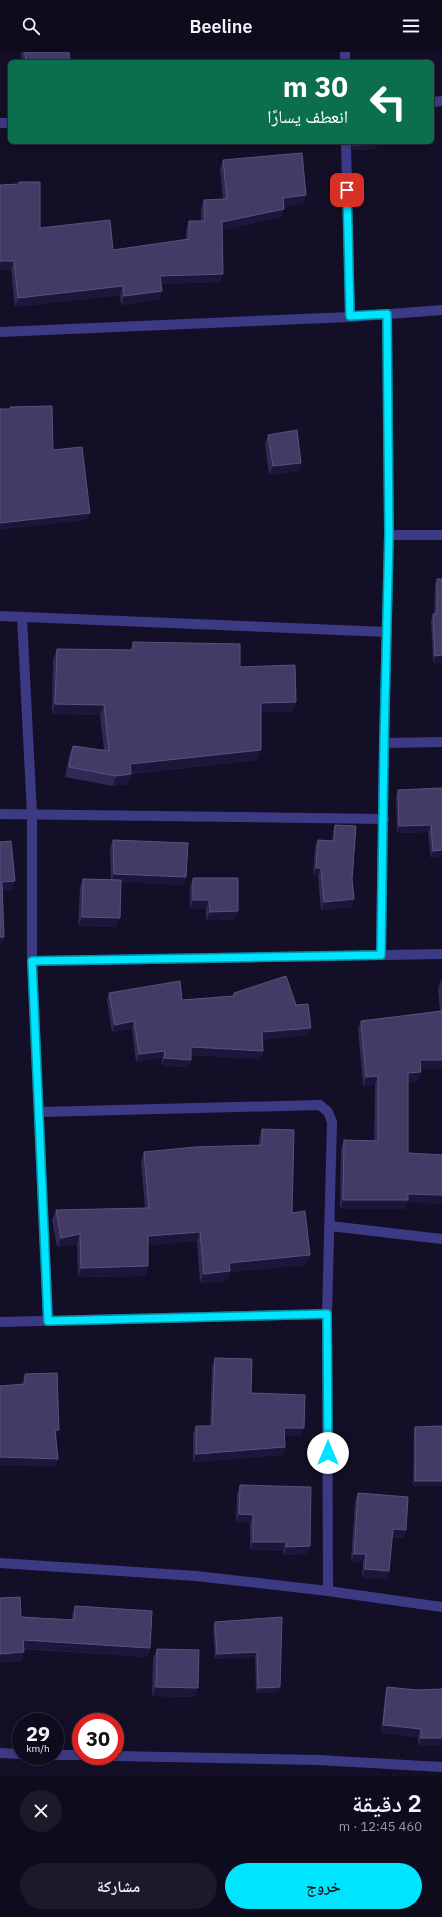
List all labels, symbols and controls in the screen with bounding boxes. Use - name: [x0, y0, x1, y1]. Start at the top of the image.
- icon: search: [20, 15, 42, 37]
- text: Beeline: [190, 15, 252, 38]
- icon: menu: [400, 15, 422, 37]
- text: 30 m: [283, 68, 348, 105]
- icon: left: [362, 76, 414, 128]
- text: انعطف يسارًا: [267, 105, 348, 128]
- pin: [330, 173, 364, 207]
- icon: arrive: [336, 179, 358, 201]
- position arrow: [307, 1432, 349, 1474]
- speed limit sign: 30: [72, 1713, 124, 1765]
- text: 29: [26, 1720, 50, 1747]
- text: km/h: [26, 1742, 50, 1755]
- text: 2 دقيقة: [352, 1787, 422, 1819]
- button: close: [20, 1790, 62, 1832]
- text: 460 m · 12:45: [339, 1818, 422, 1835]
- button: مشاركة: [20, 1863, 217, 1909]
- button: خروج: [225, 1863, 422, 1909]

